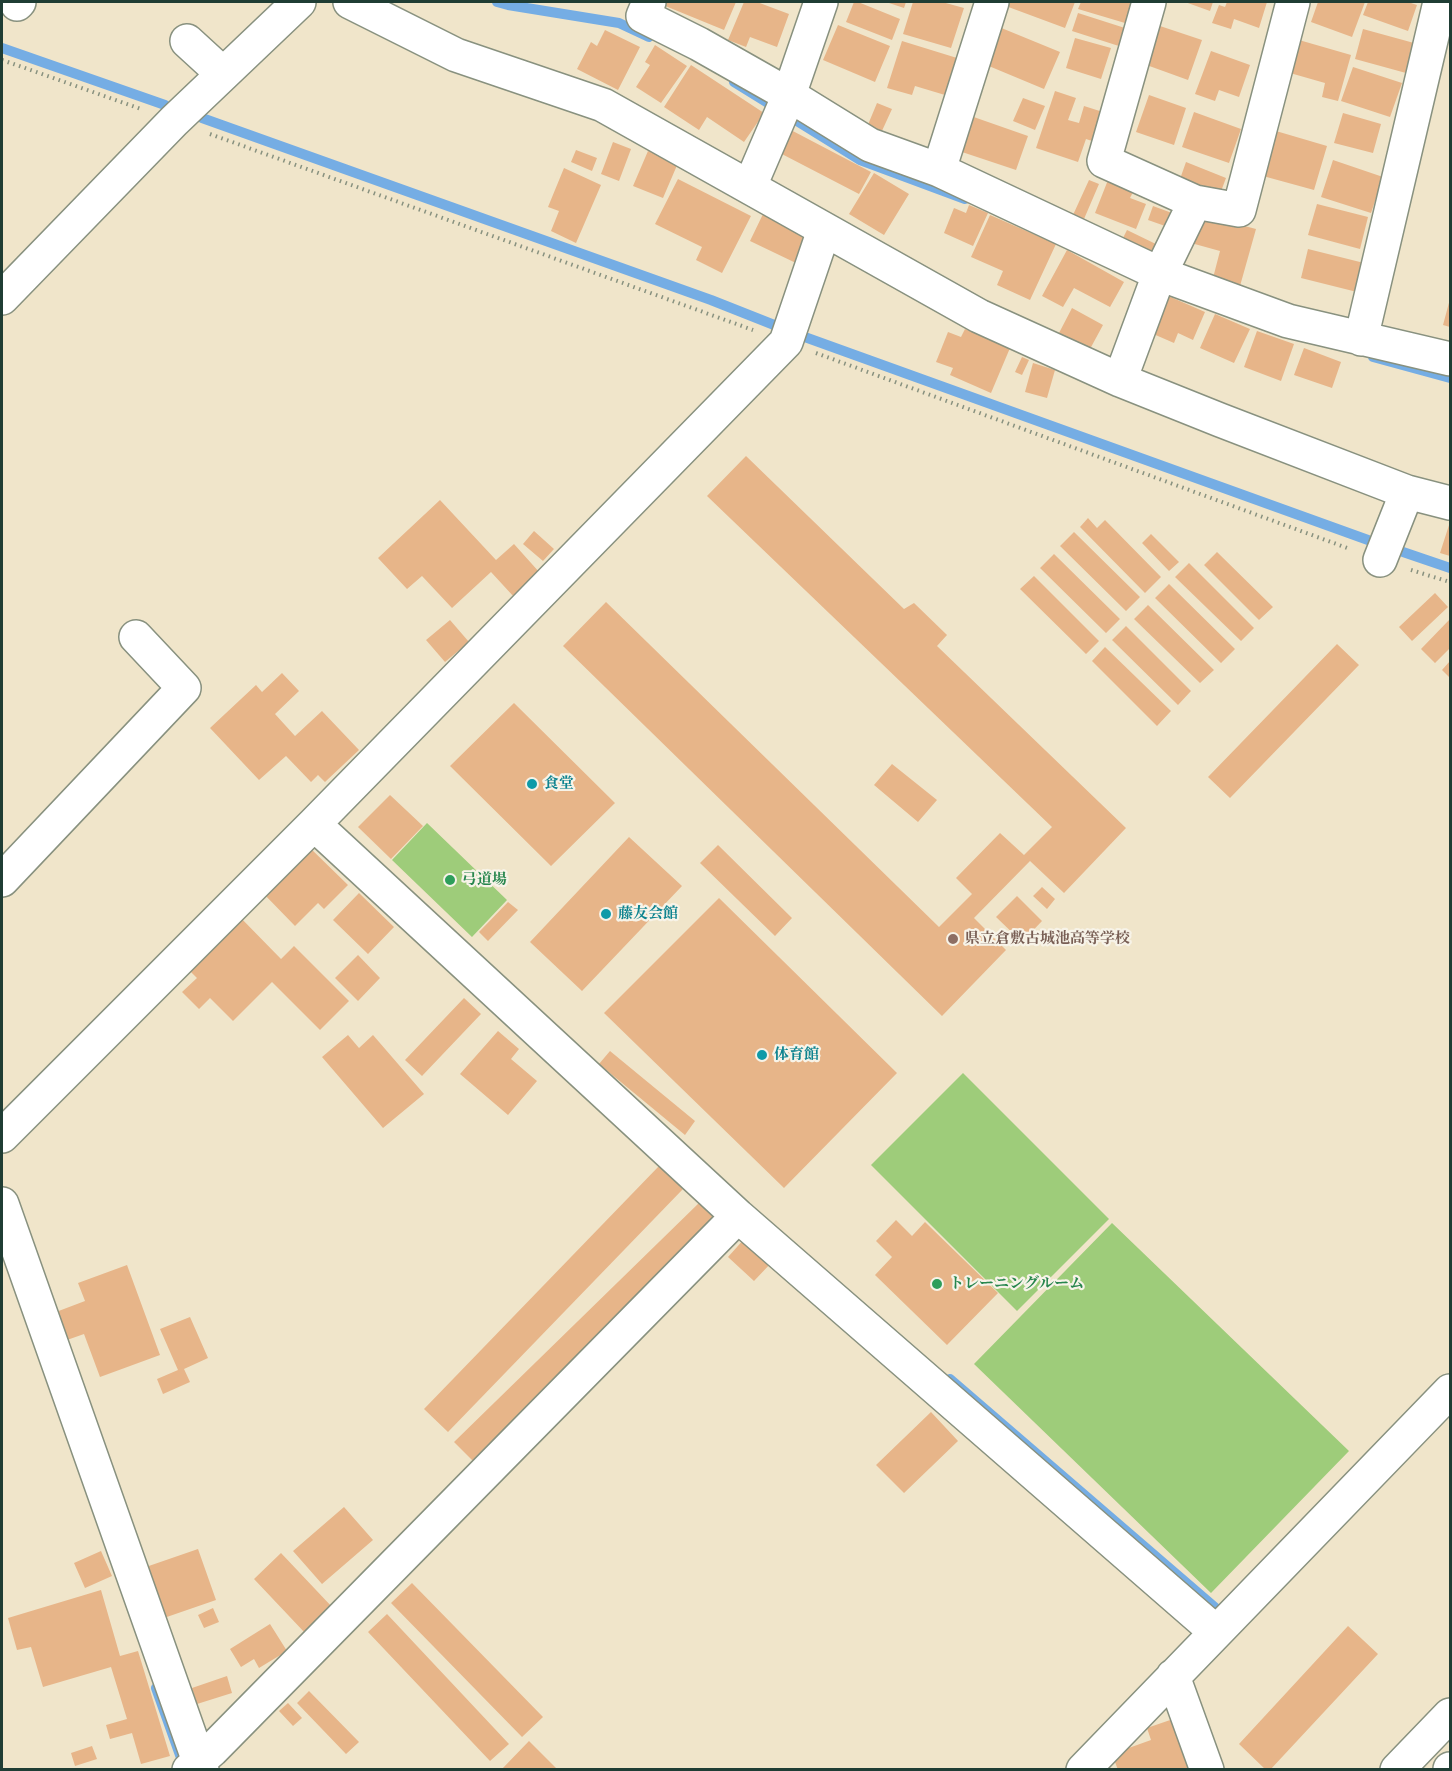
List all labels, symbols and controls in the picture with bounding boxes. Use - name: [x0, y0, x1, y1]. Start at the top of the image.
- place label: 食堂: [544, 775, 574, 793]
- marker: 食堂: [525, 777, 539, 791]
- place label: 弓道場: [462, 871, 507, 889]
- marker: 弓道場: [443, 873, 457, 887]
- place label: 藤友会館: [618, 905, 678, 923]
- marker: 藤友会館: [599, 907, 613, 921]
- place label: 県立倉敷古城池高等学校: [965, 930, 1130, 948]
- marker: 県立倉敷古城池高等学校: [946, 932, 960, 946]
- place label: 体育館: [774, 1046, 819, 1064]
- marker: 体育館: [755, 1048, 769, 1062]
- place label: トレーニングルーム: [949, 1275, 1084, 1293]
- marker: トレーニングルーム: [930, 1277, 944, 1291]

